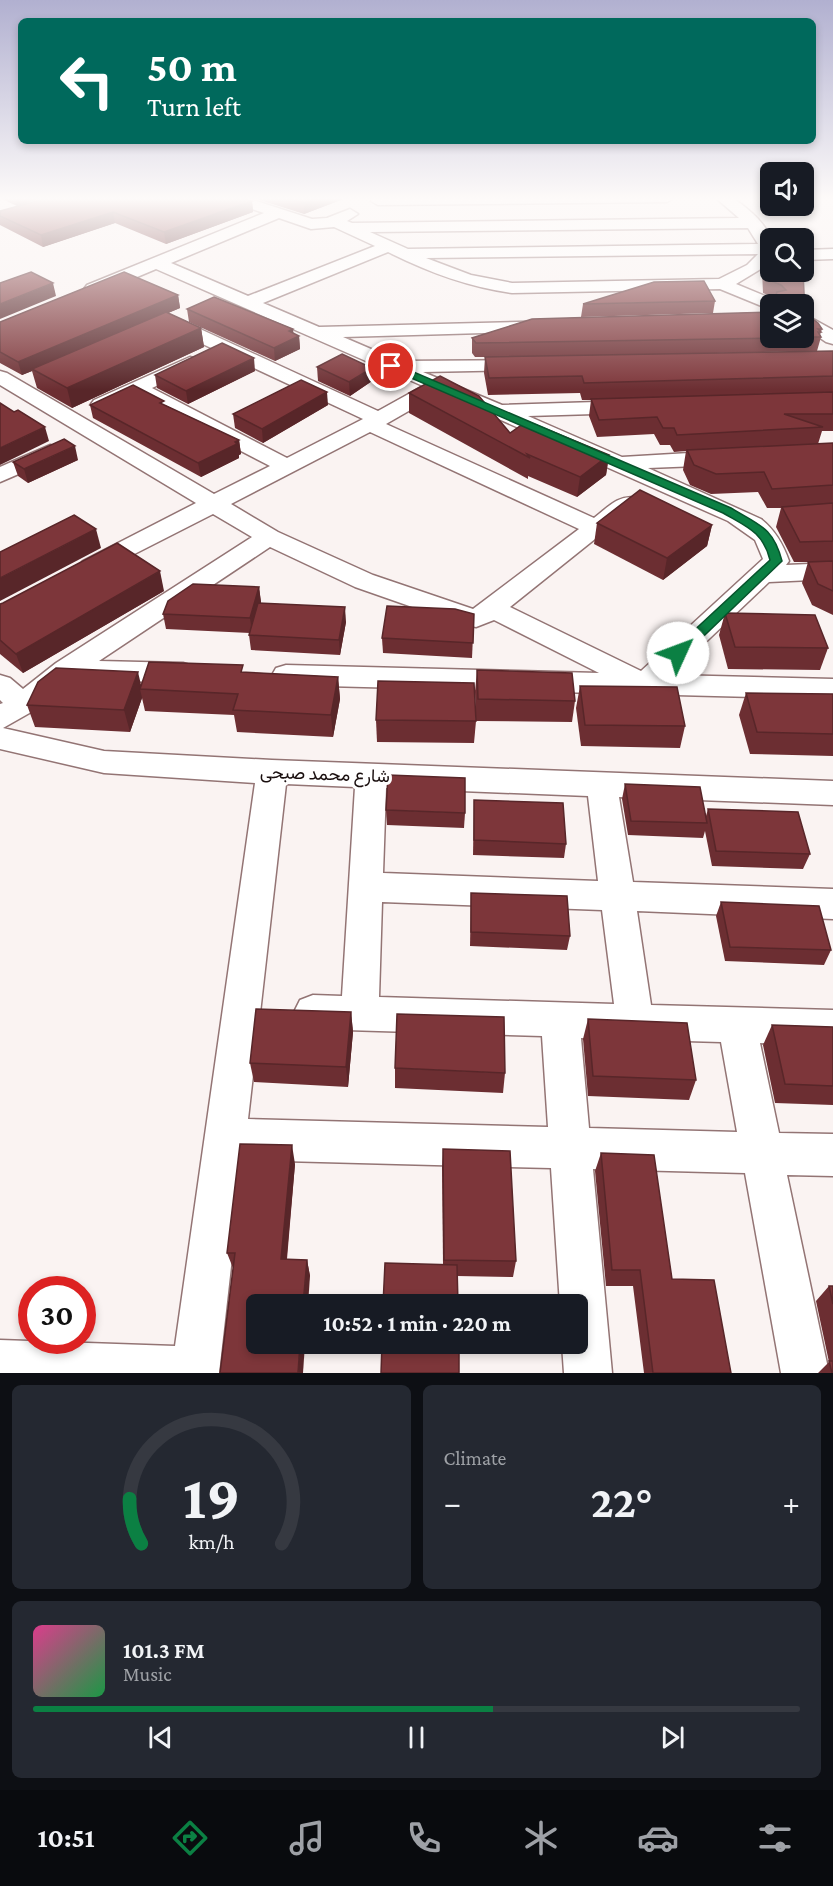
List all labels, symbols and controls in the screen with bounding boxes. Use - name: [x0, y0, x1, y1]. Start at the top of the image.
- icon: left: [48, 42, 126, 120]
- text: 50 m: [147, 43, 237, 90]
- text: Turn left: [147, 92, 241, 122]
- map controls: [760, 162, 814, 348]
- button: sound: [760, 162, 814, 216]
- button: search: [760, 228, 814, 282]
- button: layers: [760, 294, 814, 348]
- pin: [365, 340, 416, 391]
- icon: arrive: [374, 349, 407, 382]
- position arrow: [646, 621, 710, 685]
- street label: شارع محمد صبحى: [260, 762, 390, 788]
- speed limit sign: 30: [18, 1276, 96, 1354]
- text: 10:52 · 1 min · 220 m: [323, 1311, 511, 1336]
- text: Climate: [444, 1447, 506, 1469]
- text: 19: [183, 1462, 240, 1531]
- text: 22°: [591, 1477, 653, 1527]
- text: −: [444, 1484, 461, 1521]
- text: +: [783, 1484, 800, 1521]
- text: km/h: [188, 1530, 235, 1554]
- text: 101.3 FM: [123, 1638, 205, 1663]
- text: Music: [123, 1663, 172, 1685]
- icon: previous: [144, 1721, 177, 1754]
- icon: pause: [400, 1721, 433, 1754]
- icon: next: [656, 1721, 689, 1754]
- icon: directions: [169, 1817, 211, 1859]
- icon: music: [286, 1817, 328, 1859]
- icon: phone: [403, 1817, 445, 1859]
- icon: climate: [520, 1817, 562, 1859]
- icon: car: [637, 1817, 679, 1859]
- icon: filters: [754, 1817, 796, 1859]
- text: 10:51: [37, 1823, 95, 1853]

